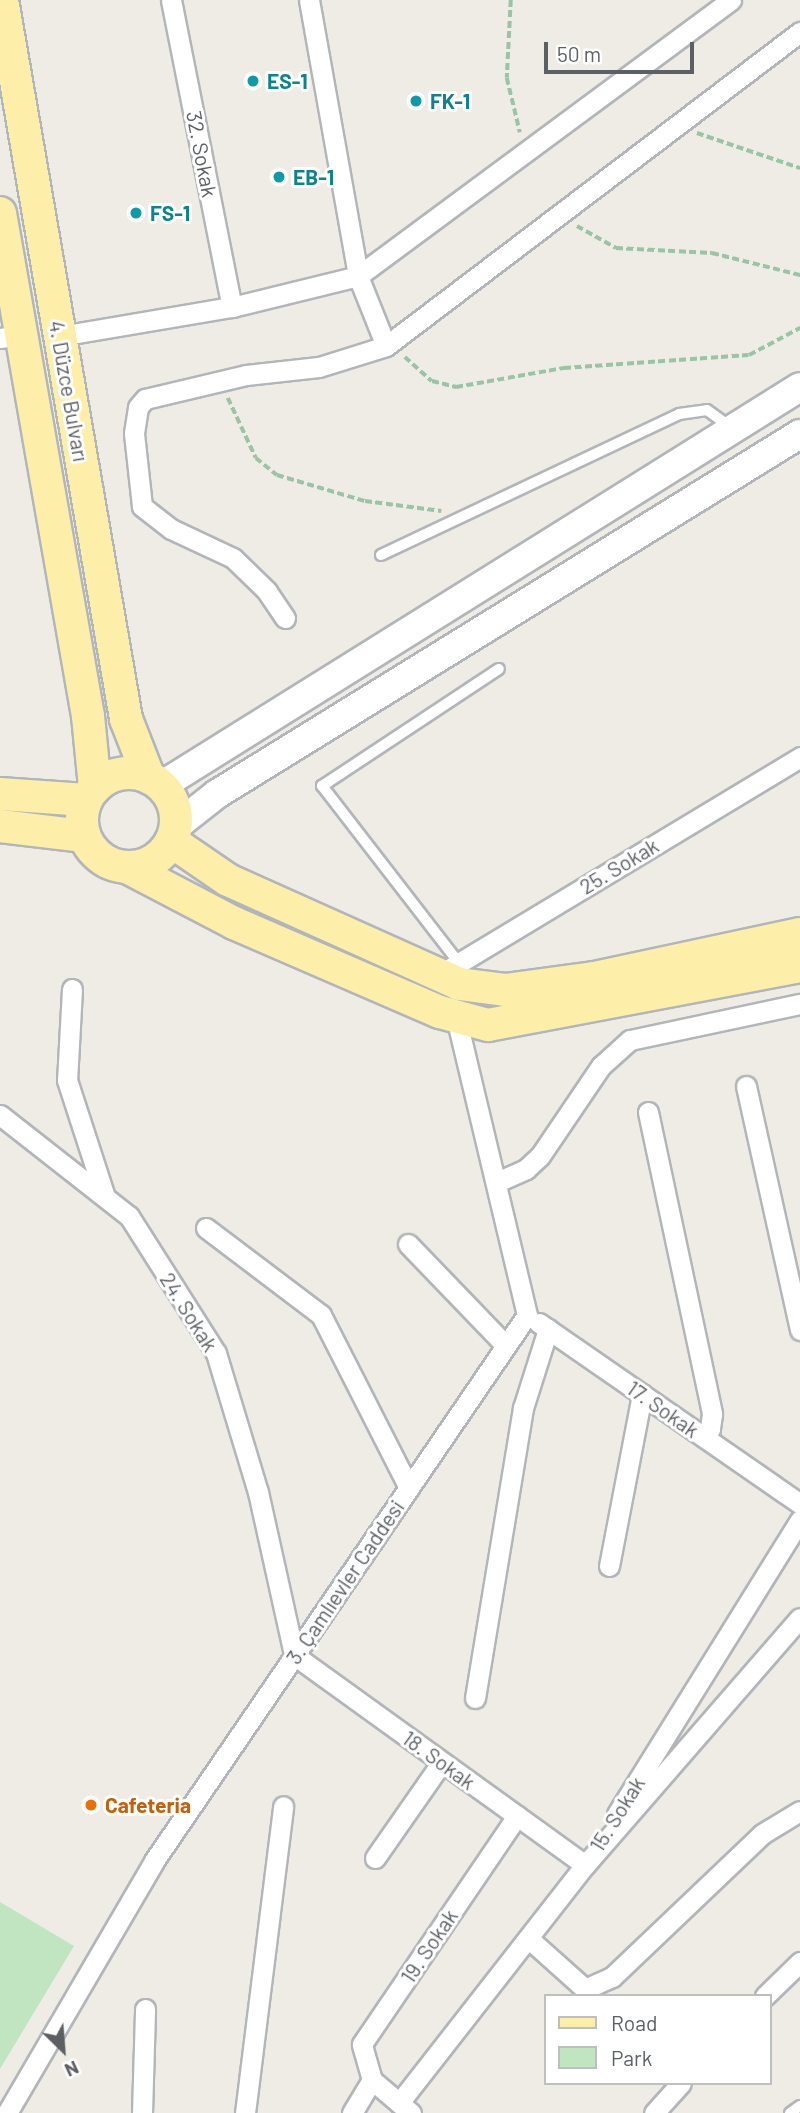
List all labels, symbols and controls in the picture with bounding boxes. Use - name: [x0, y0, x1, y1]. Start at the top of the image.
- scale bar: [548, 28, 698, 72]
- text: 50 m: [557, 41, 601, 66]
- place label: ES-1: [267, 68, 308, 94]
- marker: ES-1: [245, 73, 261, 89]
- place label: FK-1: [430, 88, 470, 114]
- marker: FK-1: [408, 93, 424, 109]
- street label: 32. Sokak: [181, 109, 223, 199]
- place label: EB-1: [293, 164, 334, 190]
- marker: EB-1: [271, 169, 287, 185]
- place label: FS-1: [150, 200, 190, 226]
- marker: FS-1: [128, 205, 144, 221]
- street label: 4. Düzce Bulvarı: [44, 319, 94, 463]
- street label: 25. Sokak: [575, 833, 663, 899]
- street label: 24. Sokak: [155, 1268, 223, 1356]
- street label: 17. Sokak: [622, 1375, 704, 1443]
- street label: 3. Çamlıevler Caddesi: [281, 1495, 409, 1669]
- street label: 18. Sokak: [398, 1725, 480, 1795]
- street label: 15. Sokak: [584, 1772, 650, 1856]
- place label: Cafeteria: [105, 1792, 191, 1818]
- marker: Cafeteria: [83, 1797, 99, 1813]
- street label: 19. Sokak: [395, 1904, 463, 1988]
- legend: [544, 1994, 772, 2085]
- text: Road: [611, 2010, 657, 2035]
- north arrow: [28, 2015, 98, 2085]
- text: Park: [611, 2045, 652, 2070]
- text: N: [62, 2056, 83, 2083]

